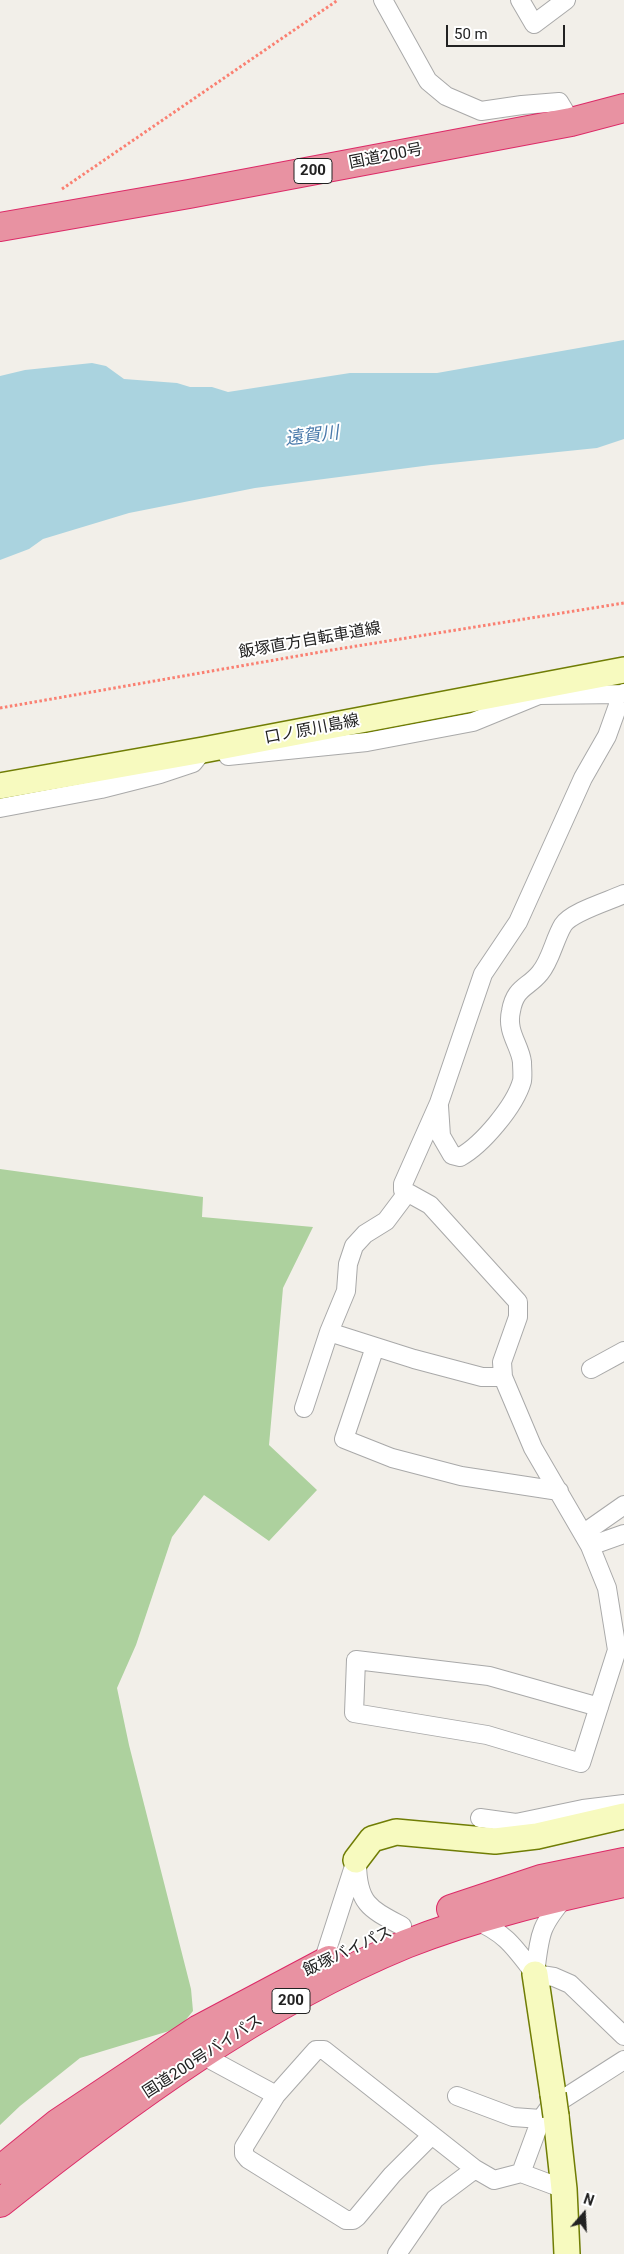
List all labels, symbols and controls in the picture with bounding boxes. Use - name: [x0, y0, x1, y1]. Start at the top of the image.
- scale bar: [449, 15, 568, 47]
- text: 50 m: [454, 25, 488, 43]
- street label: 国道200号: [347, 140, 425, 174]
- road number: 200: [294, 158, 332, 184]
- water label: 遠賀川: [284, 423, 340, 451]
- street label: 飯塚直方自転車道線: [237, 619, 383, 663]
- street label: 口ノ原川島線: [263, 711, 361, 749]
- street label: 飯塚バイパス: [300, 1923, 396, 1981]
- road number: 200: [272, 1988, 310, 2014]
- street label: 国道200号バイパス: [139, 2011, 267, 2103]
- north arrow: [559, 2189, 609, 2239]
- text: N: [582, 2191, 596, 2209]

